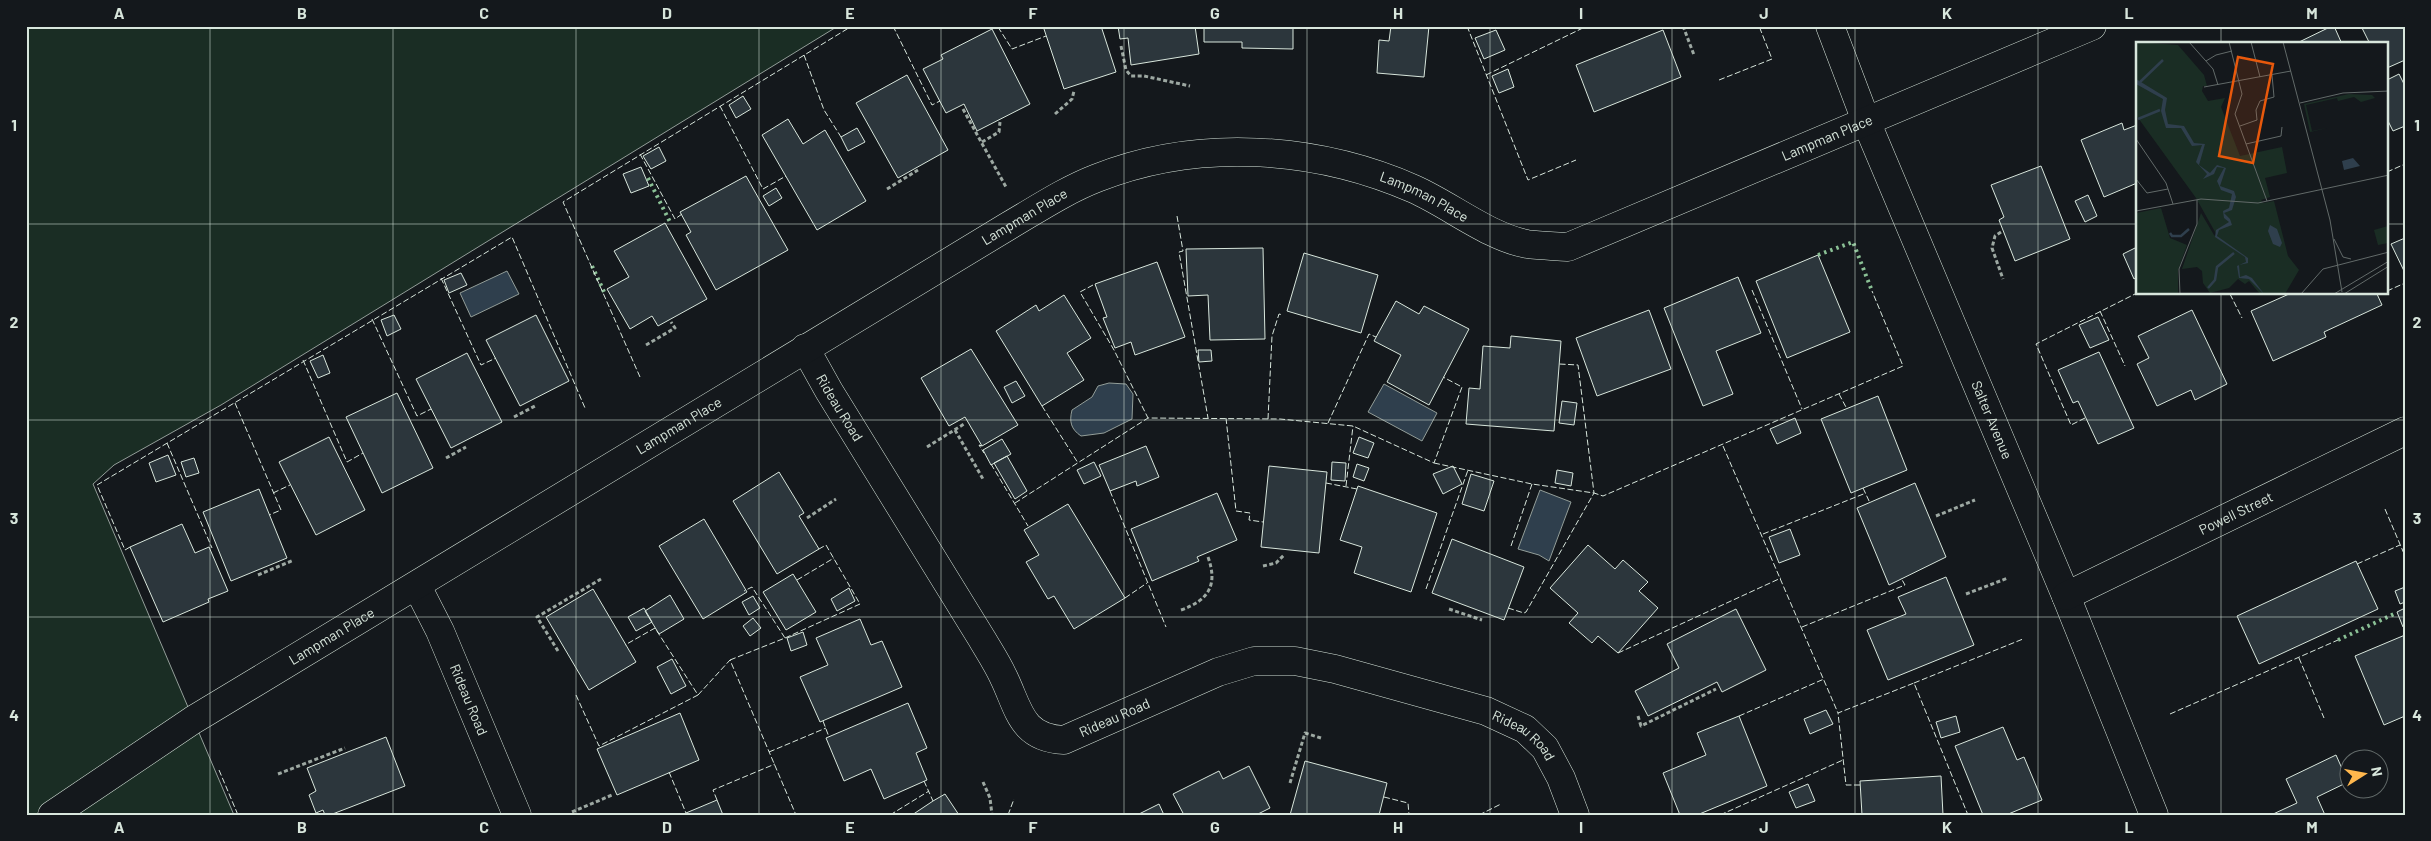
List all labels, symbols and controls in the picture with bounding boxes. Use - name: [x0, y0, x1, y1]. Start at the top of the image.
- text: A: [114, 3, 125, 22]
- text: B: [297, 3, 307, 22]
- text: C: [479, 3, 489, 22]
- text: D: [662, 3, 672, 22]
- text: E: [845, 3, 855, 22]
- text: F: [1029, 3, 1038, 22]
- text: G: [1210, 3, 1220, 22]
- text: H: [1393, 3, 1403, 22]
- text: I: [1579, 3, 1583, 22]
- text: J: [1759, 3, 1769, 22]
- text: K: [1942, 3, 1952, 22]
- text: L: [2124, 3, 2134, 22]
- text: M: [2306, 3, 2318, 22]
- inset map: [2136, 42, 2388, 295]
- street label: Lampman Place: [1779, 111, 1875, 164]
- text: 1: [11, 115, 17, 134]
- text: 1: [2414, 115, 2420, 134]
- street label: Lampman Place: [1378, 167, 1472, 225]
- street label: Lampman Place: [978, 184, 1070, 248]
- text: 2: [10, 312, 19, 331]
- text: 2: [2413, 312, 2422, 331]
- street label: Rideau Road: [813, 371, 867, 444]
- street label: Salter Avenue: [1968, 378, 2016, 462]
- street label: Lampman Place: [633, 393, 724, 458]
- street label: Powell Street: [2196, 488, 2276, 538]
- text: 3: [10, 508, 18, 527]
- text: 3: [2413, 508, 2421, 527]
- street label: Lampman Place: [285, 603, 377, 668]
- street label: Rideau Road: [447, 661, 492, 738]
- street label: Rideau Road: [1076, 694, 1152, 740]
- text: 4: [9, 705, 19, 724]
- text: 4: [2412, 705, 2422, 724]
- street label: Rideau Road: [1490, 706, 1559, 763]
- north arrow: [2338, 748, 2388, 798]
- text: N: [2368, 765, 2386, 778]
- text: A: [114, 817, 125, 836]
- text: B: [297, 817, 307, 836]
- text: C: [479, 817, 489, 836]
- text: D: [662, 817, 672, 836]
- text: E: [845, 817, 855, 836]
- text: F: [1029, 817, 1038, 836]
- text: G: [1210, 817, 1220, 836]
- text: H: [1393, 817, 1403, 836]
- text: I: [1579, 817, 1583, 836]
- text: J: [1759, 817, 1769, 836]
- text: K: [1942, 817, 1952, 836]
- text: L: [2124, 817, 2134, 836]
- text: M: [2306, 817, 2318, 836]

